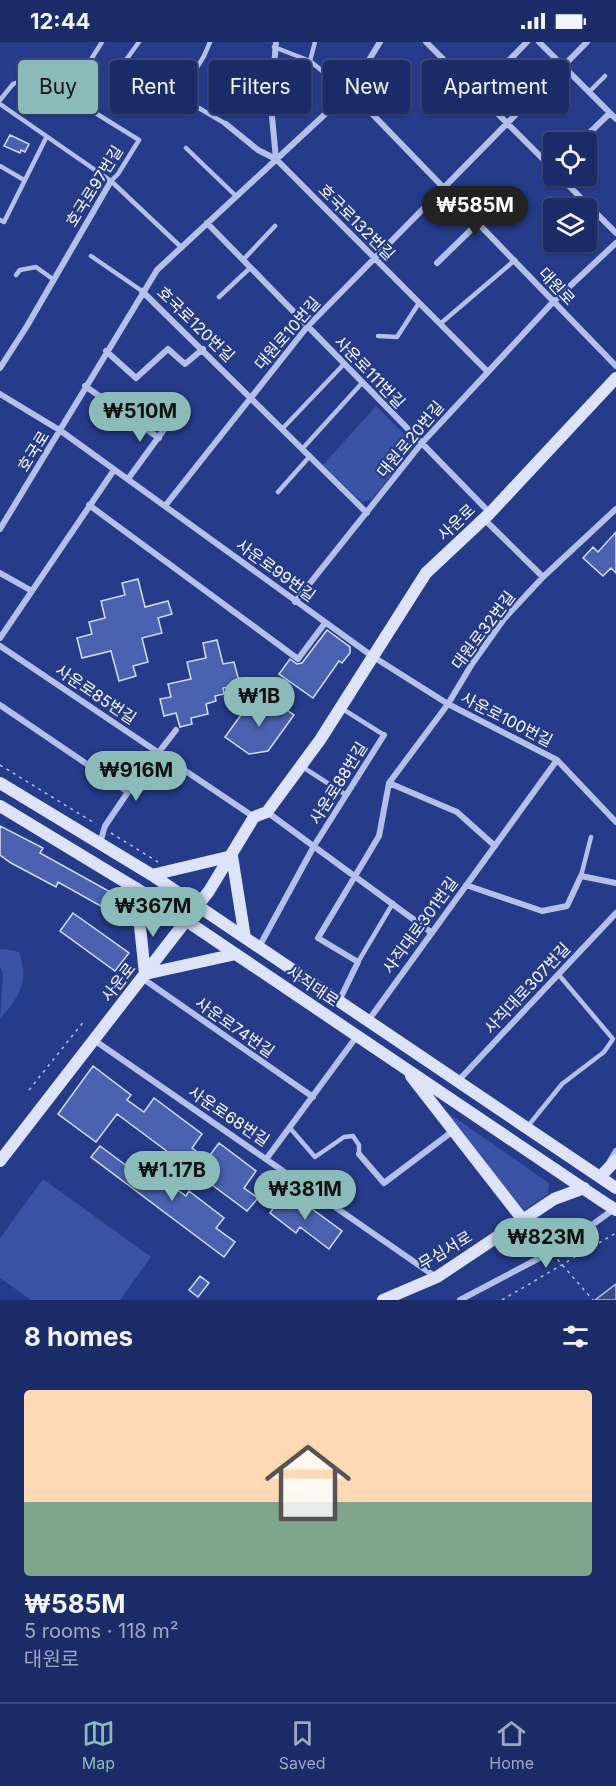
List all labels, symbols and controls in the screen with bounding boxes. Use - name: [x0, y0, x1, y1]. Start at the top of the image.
- text: 12:44: [30, 8, 90, 34]
- chip: Buy: [18, 60, 98, 114]
- chip: Rent: [110, 60, 197, 114]
- chip: Filters: [209, 60, 311, 114]
- chip: New: [323, 60, 410, 114]
- chip: Apartment: [422, 60, 569, 114]
- map controls: [543, 132, 597, 252]
- button: locate: [543, 132, 597, 186]
- street label: 호국로97번길: [61, 142, 127, 230]
- street label: 호국로132번길: [315, 180, 399, 264]
- pin: ₩585M: [433, 186, 517, 237]
- text: ₩585M: [436, 193, 514, 217]
- button: layers: [543, 198, 597, 252]
- street label: 대원로: [535, 263, 580, 309]
- street label: 호국로120번길: [153, 282, 239, 366]
- street label: 대원로10번길: [250, 292, 324, 374]
- street label: 사운로111번길: [330, 332, 410, 412]
- pin: ₩510M: [98, 392, 182, 443]
- street label: 대원로20번길: [372, 397, 448, 481]
- text: ₩510M: [103, 399, 177, 423]
- street label: 호국로: [13, 427, 53, 475]
- street label: 사운로: [433, 499, 479, 544]
- street label: 사운로99번길: [232, 534, 320, 606]
- street label: 대원로32번길: [447, 587, 519, 673]
- street label: 사운로85번길: [52, 660, 140, 728]
- pin: ₩1B: [230, 677, 288, 728]
- text: ₩1B: [238, 684, 280, 708]
- street label: 사운로100번길: [458, 687, 556, 751]
- street label: 사운로88번길: [305, 738, 371, 828]
- pin: ₩916M: [94, 751, 178, 802]
- text: ₩916M: [99, 758, 173, 782]
- street label: 사직대로301번길: [378, 873, 462, 977]
- pin: ₩367M: [111, 887, 195, 938]
- text: ₩367M: [115, 894, 191, 918]
- street label: 사직대로307번길: [480, 938, 574, 1038]
- street label: 사운로: [97, 958, 140, 1006]
- street label: 사직대로: [283, 961, 343, 1011]
- street label: 사운로74번길: [192, 992, 278, 1062]
- street label: 사운로68번길: [185, 1082, 273, 1150]
- pin: ₩1.17B: [123, 1151, 221, 1202]
- text: ₩1.17B: [138, 1158, 206, 1182]
- pin: ₩381M: [263, 1170, 347, 1221]
- text: ₩381M: [268, 1177, 342, 1201]
- pin: ₩823M: [504, 1218, 588, 1269]
- text: ₩823M: [507, 1225, 585, 1249]
- street label: 무심서로: [415, 1226, 476, 1274]
- icon: filters: [559, 1320, 592, 1353]
- text: 8 homes: [24, 1321, 133, 1352]
- icon: home: [254, 1429, 362, 1537]
- text: ₩585M: [24, 1588, 125, 1619]
- text: 5 rooms · 118 m²: [24, 1619, 179, 1643]
- text: 대원로: [24, 1647, 79, 1671]
- tab: Map: [82, 1717, 115, 1773]
- tab: Saved: [279, 1717, 326, 1773]
- tab: Home: [489, 1717, 534, 1773]

